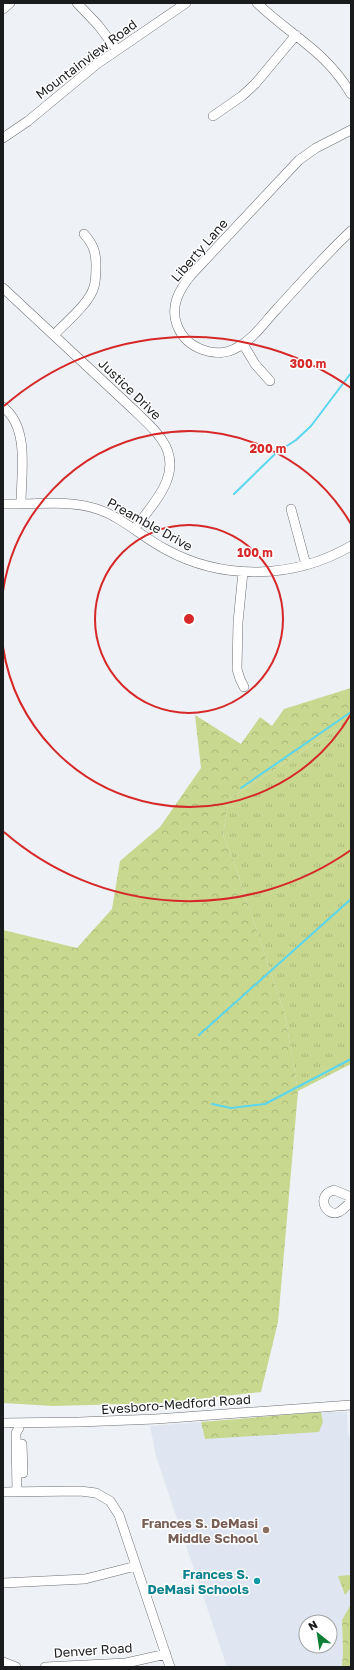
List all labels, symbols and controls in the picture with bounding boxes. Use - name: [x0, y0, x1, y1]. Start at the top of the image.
- street label: Mountainview Road: [32, 16, 140, 102]
- street label: Liberty Lane: [167, 215, 231, 285]
- street label: Justice Drive: [95, 355, 165, 423]
- text: 300 m: [290, 356, 326, 371]
- text: 200 m: [250, 441, 286, 456]
- street label: Preamble Drive: [105, 494, 195, 554]
- text: 100 m: [237, 545, 273, 560]
- centre of rings: [182, 612, 196, 626]
- street label: Evesboro-Medford Road: [101, 1391, 251, 1417]
- place label: Frances S. DeMasi Middle School: [141, 1515, 259, 1546]
- marker: Frances S. DeMasi Middle School: [261, 1525, 271, 1535]
- place label: Frances S. DeMasi Schools: [148, 1566, 249, 1597]
- marker: Frances S. DeMasi Schools: [252, 1576, 262, 1586]
- north arrow: [298, 1614, 338, 1654]
- text: N: [306, 1617, 320, 1633]
- street label: Denver Road: [53, 1639, 133, 1661]

